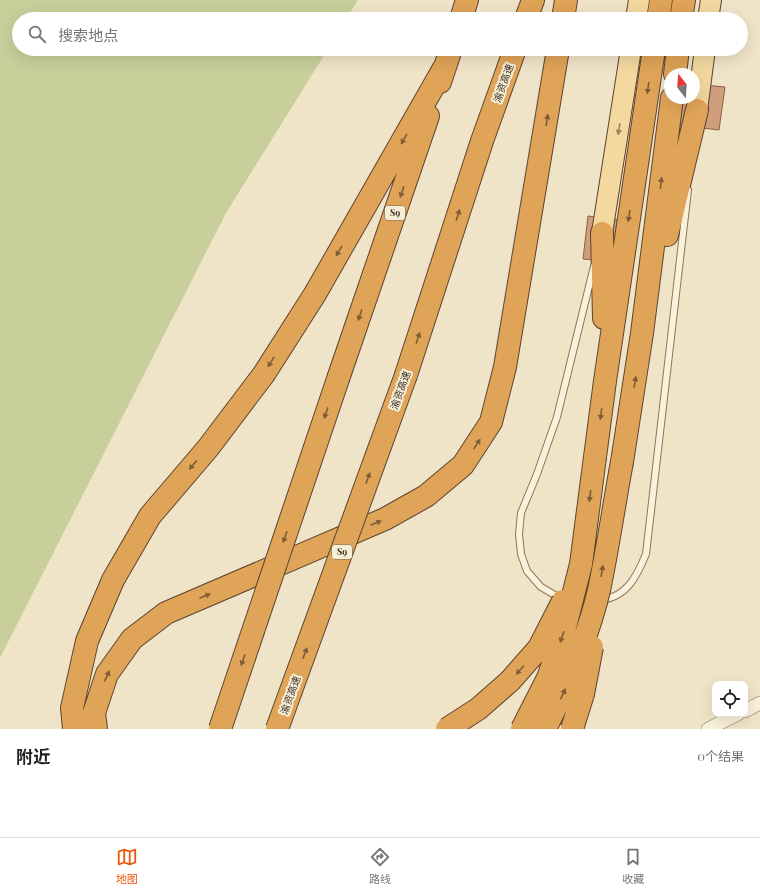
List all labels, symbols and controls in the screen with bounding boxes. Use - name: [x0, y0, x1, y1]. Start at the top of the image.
- search box: [12, 12, 748, 56]
- icon: search: [26, 23, 48, 45]
- text: 搜索地点: [58, 25, 118, 45]
- street label: 渝资高速: [490, 62, 516, 104]
- north arrow: [664, 68, 700, 104]
- one-way arrow: [645, 82, 651, 94]
- one-way arrow: [544, 114, 550, 126]
- one-way arrow: [615, 123, 621, 135]
- one-way arrow: [400, 133, 407, 144]
- one-way arrow: [658, 177, 664, 190]
- one-way arrow: [399, 186, 405, 198]
- road number: S9: [385, 206, 405, 220]
- one-way arrow: [456, 209, 462, 221]
- one-way arrow: [626, 210, 632, 222]
- one-way arrow: [336, 245, 343, 257]
- one-way arrow: [356, 309, 362, 321]
- one-way arrow: [415, 332, 421, 344]
- one-way arrow: [268, 356, 275, 368]
- street label: 渝资高速: [387, 369, 413, 411]
- one-way arrow: [632, 376, 638, 388]
- one-way arrow: [323, 408, 329, 420]
- one-way arrow: [598, 408, 604, 420]
- one-way arrow: [473, 438, 480, 450]
- one-way arrow: [188, 460, 197, 471]
- one-way arrow: [366, 472, 372, 484]
- one-way arrow: [587, 490, 593, 502]
- one-way arrow: [370, 519, 382, 526]
- one-way arrow: [282, 531, 288, 543]
- road number: S9: [332, 545, 352, 559]
- one-way arrow: [599, 564, 605, 577]
- one-way arrow: [200, 593, 211, 599]
- one-way arrow: [559, 631, 565, 643]
- one-way arrow: [302, 646, 308, 658]
- one-way arrow: [240, 654, 246, 666]
- one-way arrow: [515, 665, 525, 675]
- one-way arrow: [104, 670, 110, 682]
- street label: 渝资高速: [277, 674, 303, 716]
- map controls: [712, 681, 748, 717]
- button: locate: [712, 681, 748, 717]
- one-way arrow: [560, 688, 566, 700]
- text: 附近: [16, 745, 50, 767]
- text: 0个结果: [697, 747, 744, 764]
- tab: 地图: [116, 846, 138, 886]
- tab: 路线: [369, 846, 391, 886]
- tab: 收藏: [622, 846, 644, 886]

